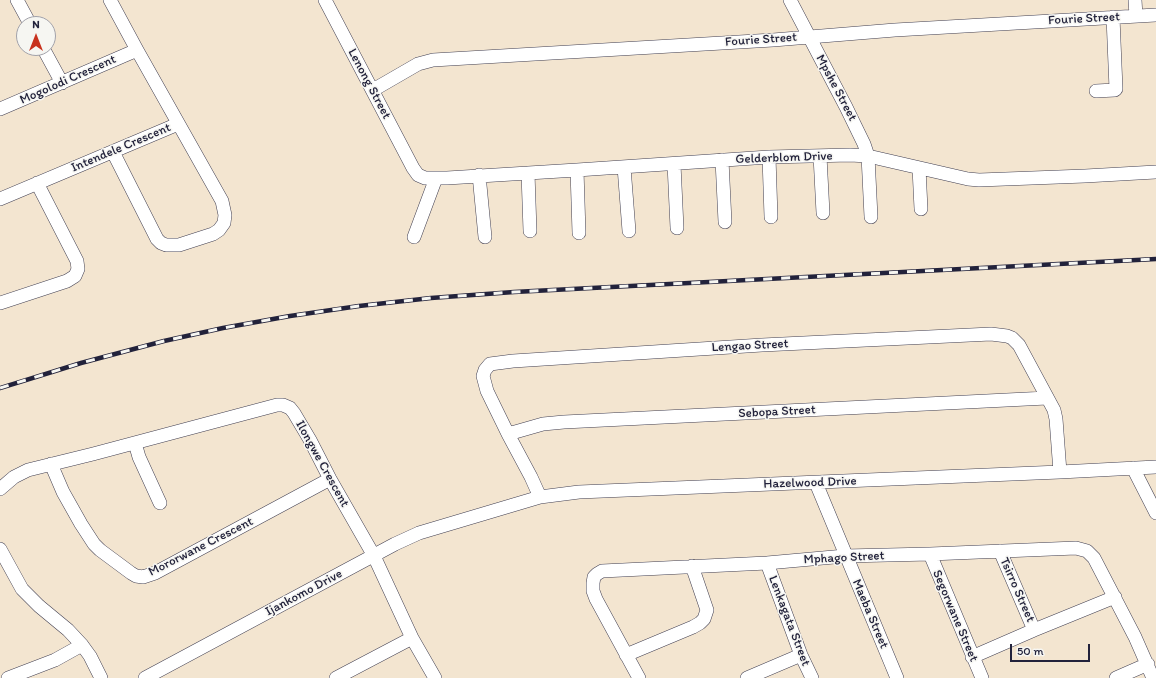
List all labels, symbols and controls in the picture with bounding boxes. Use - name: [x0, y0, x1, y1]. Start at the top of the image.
- street label: Fourie Street: [1048, 9, 1120, 29]
- north arrow: [16, 16, 56, 56]
- text: N: [32, 18, 40, 31]
- street label: Fourie Street: [725, 30, 797, 50]
- street label: Lenong Street: [344, 46, 394, 122]
- street label: Mogolodi Crescent: [17, 52, 119, 108]
- street label: Mpshe Street: [812, 52, 860, 124]
- street label: Intendele Crescent: [69, 120, 173, 176]
- street label: Gelderblom Drive: [735, 149, 833, 167]
- street label: Lengao Street: [711, 336, 789, 356]
- street label: Sebopa Street: [738, 402, 816, 422]
- street label: Ilongwe Crescent: [292, 418, 352, 510]
- street label: Hazelwood Drive: [763, 474, 857, 492]
- street label: Mororwane Crescent: [146, 514, 256, 580]
- street label: Mphago Street: [803, 548, 885, 568]
- street label: Tsirro Street: [996, 555, 1038, 625]
- street label: Ijankomo Drive: [263, 566, 345, 620]
- street label: Segorwane Street: [929, 568, 981, 664]
- street label: Lenkagata Street: [765, 574, 813, 668]
- street label: Maeba Street: [848, 577, 892, 651]
- scale bar: [1012, 636, 1092, 662]
- text: 50 m: [1017, 644, 1043, 658]

